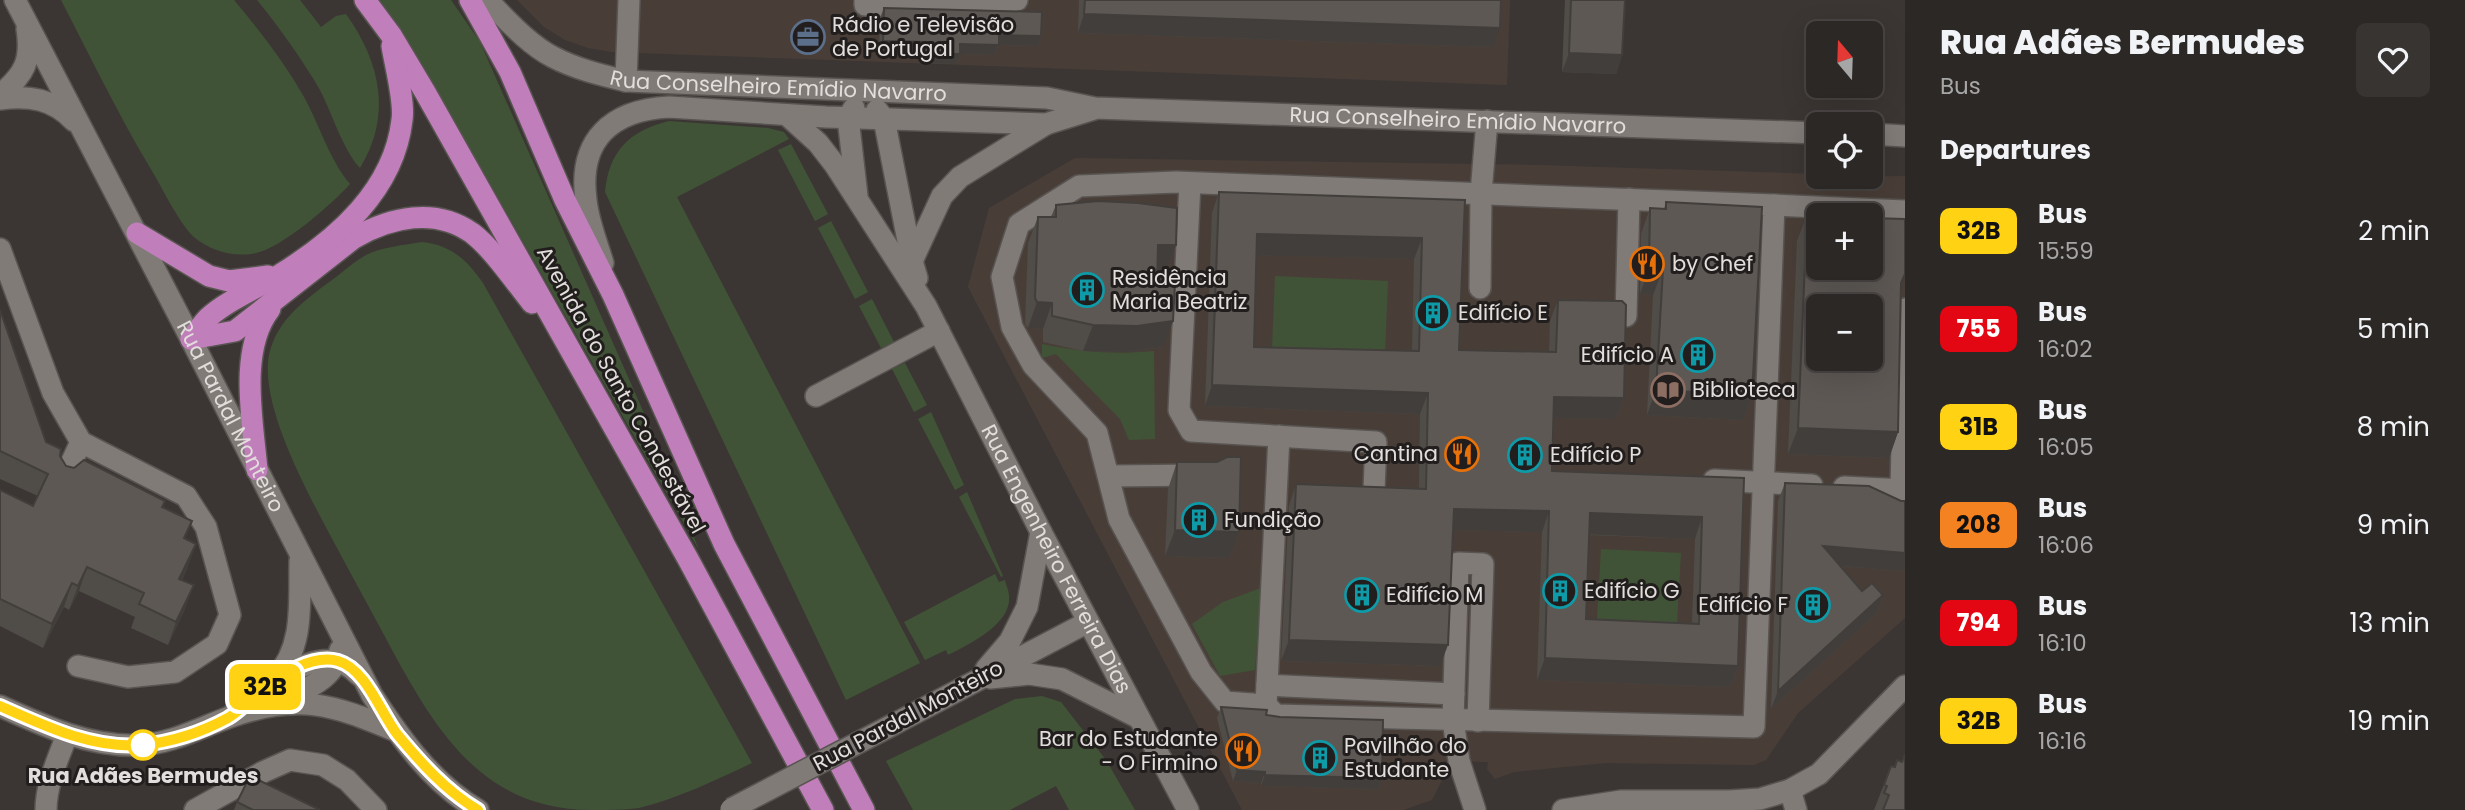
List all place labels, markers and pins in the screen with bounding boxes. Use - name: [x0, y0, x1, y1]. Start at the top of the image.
- place label: Rádio e Televisão de Portugal: [832, 10, 1014, 63]
- office icon: Rádio e Televisão de Portugal: [789, 18, 827, 56]
- restaurant icon: by Chef: [1628, 245, 1666, 283]
- place label: by Chef: [1672, 249, 1753, 278]
- place label: Residência Maria Beatriz: [1112, 263, 1247, 316]
- building icon: Residência Maria Beatriz: [1068, 271, 1106, 309]
- building icon: Edifício E: [1414, 294, 1452, 332]
- place label: Edifício E: [1458, 298, 1548, 327]
- building icon: Edifício A: [1679, 336, 1717, 374]
- place label: Edifício A: [1581, 340, 1674, 369]
- library icon: Biblioteca: [1649, 371, 1687, 409]
- place label: Biblioteca: [1692, 375, 1796, 404]
- restaurant icon: Cantina: [1443, 435, 1481, 473]
- building icon: Edifício P: [1506, 436, 1544, 474]
- place label: Cantina: [1354, 439, 1438, 468]
- place label: Edifício P: [1550, 440, 1641, 469]
- building icon: Fundição: [1180, 501, 1218, 539]
- place label: Fundição: [1224, 505, 1321, 534]
- building icon: Edifício G: [1541, 572, 1579, 610]
- building icon: Edifício M: [1343, 576, 1381, 614]
- place label: Edifício G: [1584, 576, 1680, 605]
- place label: Edifício M: [1386, 580, 1483, 609]
- building icon: Edifício F: [1794, 586, 1832, 624]
- place label: Edifício F: [1698, 590, 1788, 619]
- place label: Bar do Estudante - O Firmino: [1039, 724, 1218, 777]
- marker: Rua Adães Bermudes: [128, 730, 158, 760]
- place label: Pavilhão do Estudante: [1344, 731, 1467, 784]
- restaurant icon: Bar do Estudante - O Firmino: [1224, 732, 1262, 770]
- building icon: Pavilhão do Estudante: [1301, 739, 1339, 777]
- place label: Rua Adães Bermudes: [28, 761, 258, 790]

